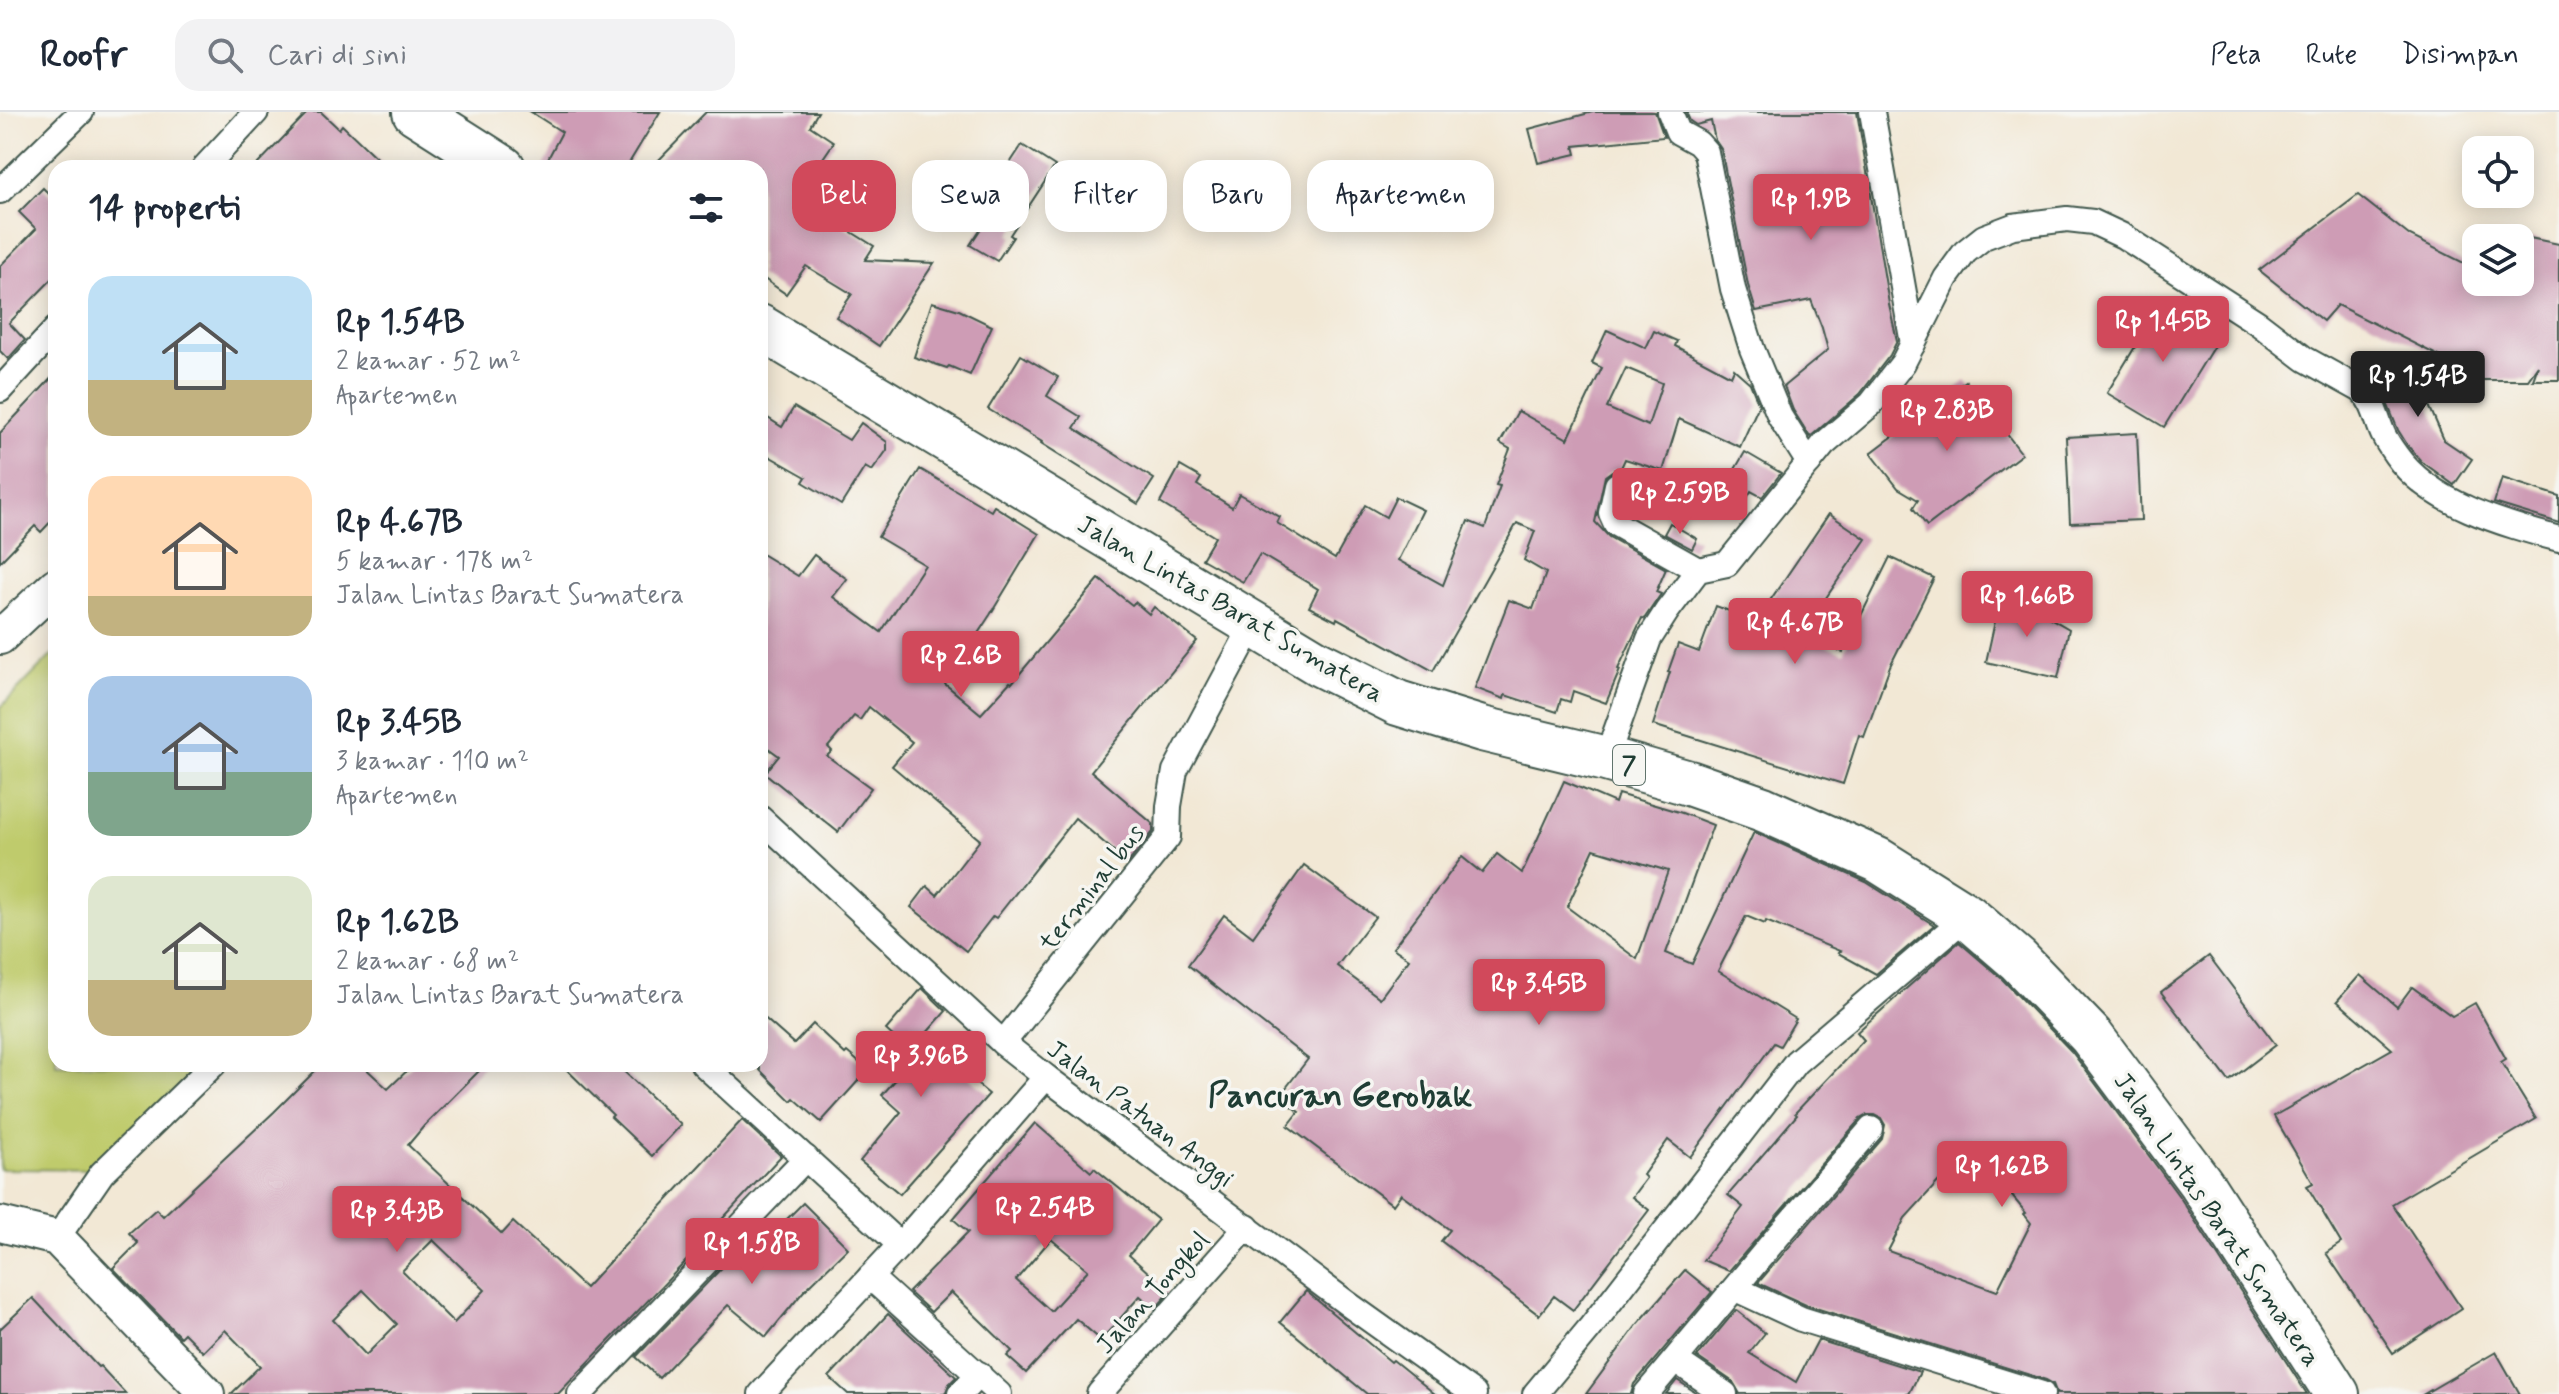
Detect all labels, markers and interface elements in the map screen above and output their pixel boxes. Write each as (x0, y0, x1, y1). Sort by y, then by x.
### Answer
search box (175, 19, 735, 91)
text: Roofr (40, 31, 127, 80)
icon: search (203, 33, 247, 77)
text: Cari di sini (267, 36, 407, 75)
text: Peta (2210, 37, 2261, 74)
text: Rute (2305, 37, 2357, 74)
text: Disimpan (2401, 37, 2519, 74)
map controls (2462, 136, 2534, 296)
button: locate (2462, 136, 2534, 208)
chip: Beli (792, 160, 896, 232)
chip: Sewa (912, 160, 1029, 232)
chip: Filter (1045, 160, 1167, 232)
chip: Baru (1183, 160, 1291, 232)
chip: Apartemen (1307, 160, 1494, 232)
pin: Rp 1.9B (1737, 174, 1885, 242)
text: Rp 1.9B (1771, 183, 1851, 217)
text: 14 properti (88, 186, 240, 231)
icon: filters (684, 186, 728, 230)
button: layers (2462, 224, 2534, 296)
pin: Rp 1.45B (2080, 296, 2246, 364)
text: Rp 1.54B (336, 300, 465, 345)
text: Rp 1.45B (2115, 305, 2211, 339)
icon: home (152, 308, 248, 404)
text: 2 kamar · 52 m² (336, 345, 521, 379)
pin: Rp 1.54B (2335, 351, 2501, 419)
text: Rp 1.54B (2369, 360, 2467, 394)
text: Apartemen (336, 379, 458, 413)
pin: Rp 2.83B (1864, 385, 2030, 453)
text: Rp 2.83B (1900, 394, 1994, 428)
pin: Rp 2.59B (1597, 468, 1763, 536)
text: Rp 2.59B (1630, 477, 1730, 511)
text: Rp 4.67B (336, 500, 463, 545)
icon: home (152, 508, 248, 604)
street label: Jalan Lintas Barat Sumatera (1071, 508, 1389, 711)
text: 5 kamar · 178 m² (336, 545, 533, 579)
pin: Rp 1.66B (1944, 571, 2110, 639)
text: Jalan Lintas Barat Sumatera (336, 579, 684, 613)
text: Rp 1.66B (1980, 580, 2074, 614)
pin: Rp 4.67B (1712, 598, 1878, 666)
text: Rp 4.67B (1747, 607, 1843, 641)
pin: Rp 2.6B (887, 631, 1035, 699)
text: Rp 2.6B (920, 640, 1002, 674)
text: Rp 3.45B (336, 700, 462, 745)
icon: home (152, 708, 248, 804)
text: 3 kamar · 110 m² (336, 745, 529, 779)
road number: 7 (1613, 745, 1645, 785)
text: Apartemen (336, 779, 458, 813)
street label: terminal bus (1032, 818, 1153, 959)
text: Rp 1.62B (336, 900, 459, 945)
icon: home (152, 908, 248, 1004)
text: 2 kamar · 68 m² (336, 945, 519, 979)
pin: Rp 3.45B (1456, 959, 1622, 1027)
text: Rp 3.45B (1491, 968, 1587, 1002)
text: Jalan Lintas Barat Sumatera (336, 979, 684, 1013)
pin: Rp 3.96B (838, 1031, 1004, 1099)
street label: Jalan Patuan Anggi (1038, 1033, 1240, 1198)
text: Rp 3.96B (874, 1040, 968, 1074)
street label: Jalan Lintas Barat Sumatera (2105, 1066, 2328, 1374)
district label: Pancuran Gerobak (1208, 1074, 1473, 1119)
pin: Rp 1.62B (1919, 1141, 2085, 1209)
text: Rp 1.62B (1955, 1150, 2049, 1184)
pin: Rp 2.54B (962, 1183, 1128, 1251)
pin: Rp 3.43B (314, 1186, 480, 1254)
text: Rp 2.54B (995, 1192, 1095, 1226)
text: Rp 3.43B (350, 1195, 444, 1229)
pin: Rp 1.58B (669, 1218, 835, 1286)
street label: Jalan Tongkol (1089, 1225, 1219, 1363)
text: Rp 1.58B (704, 1227, 800, 1261)

